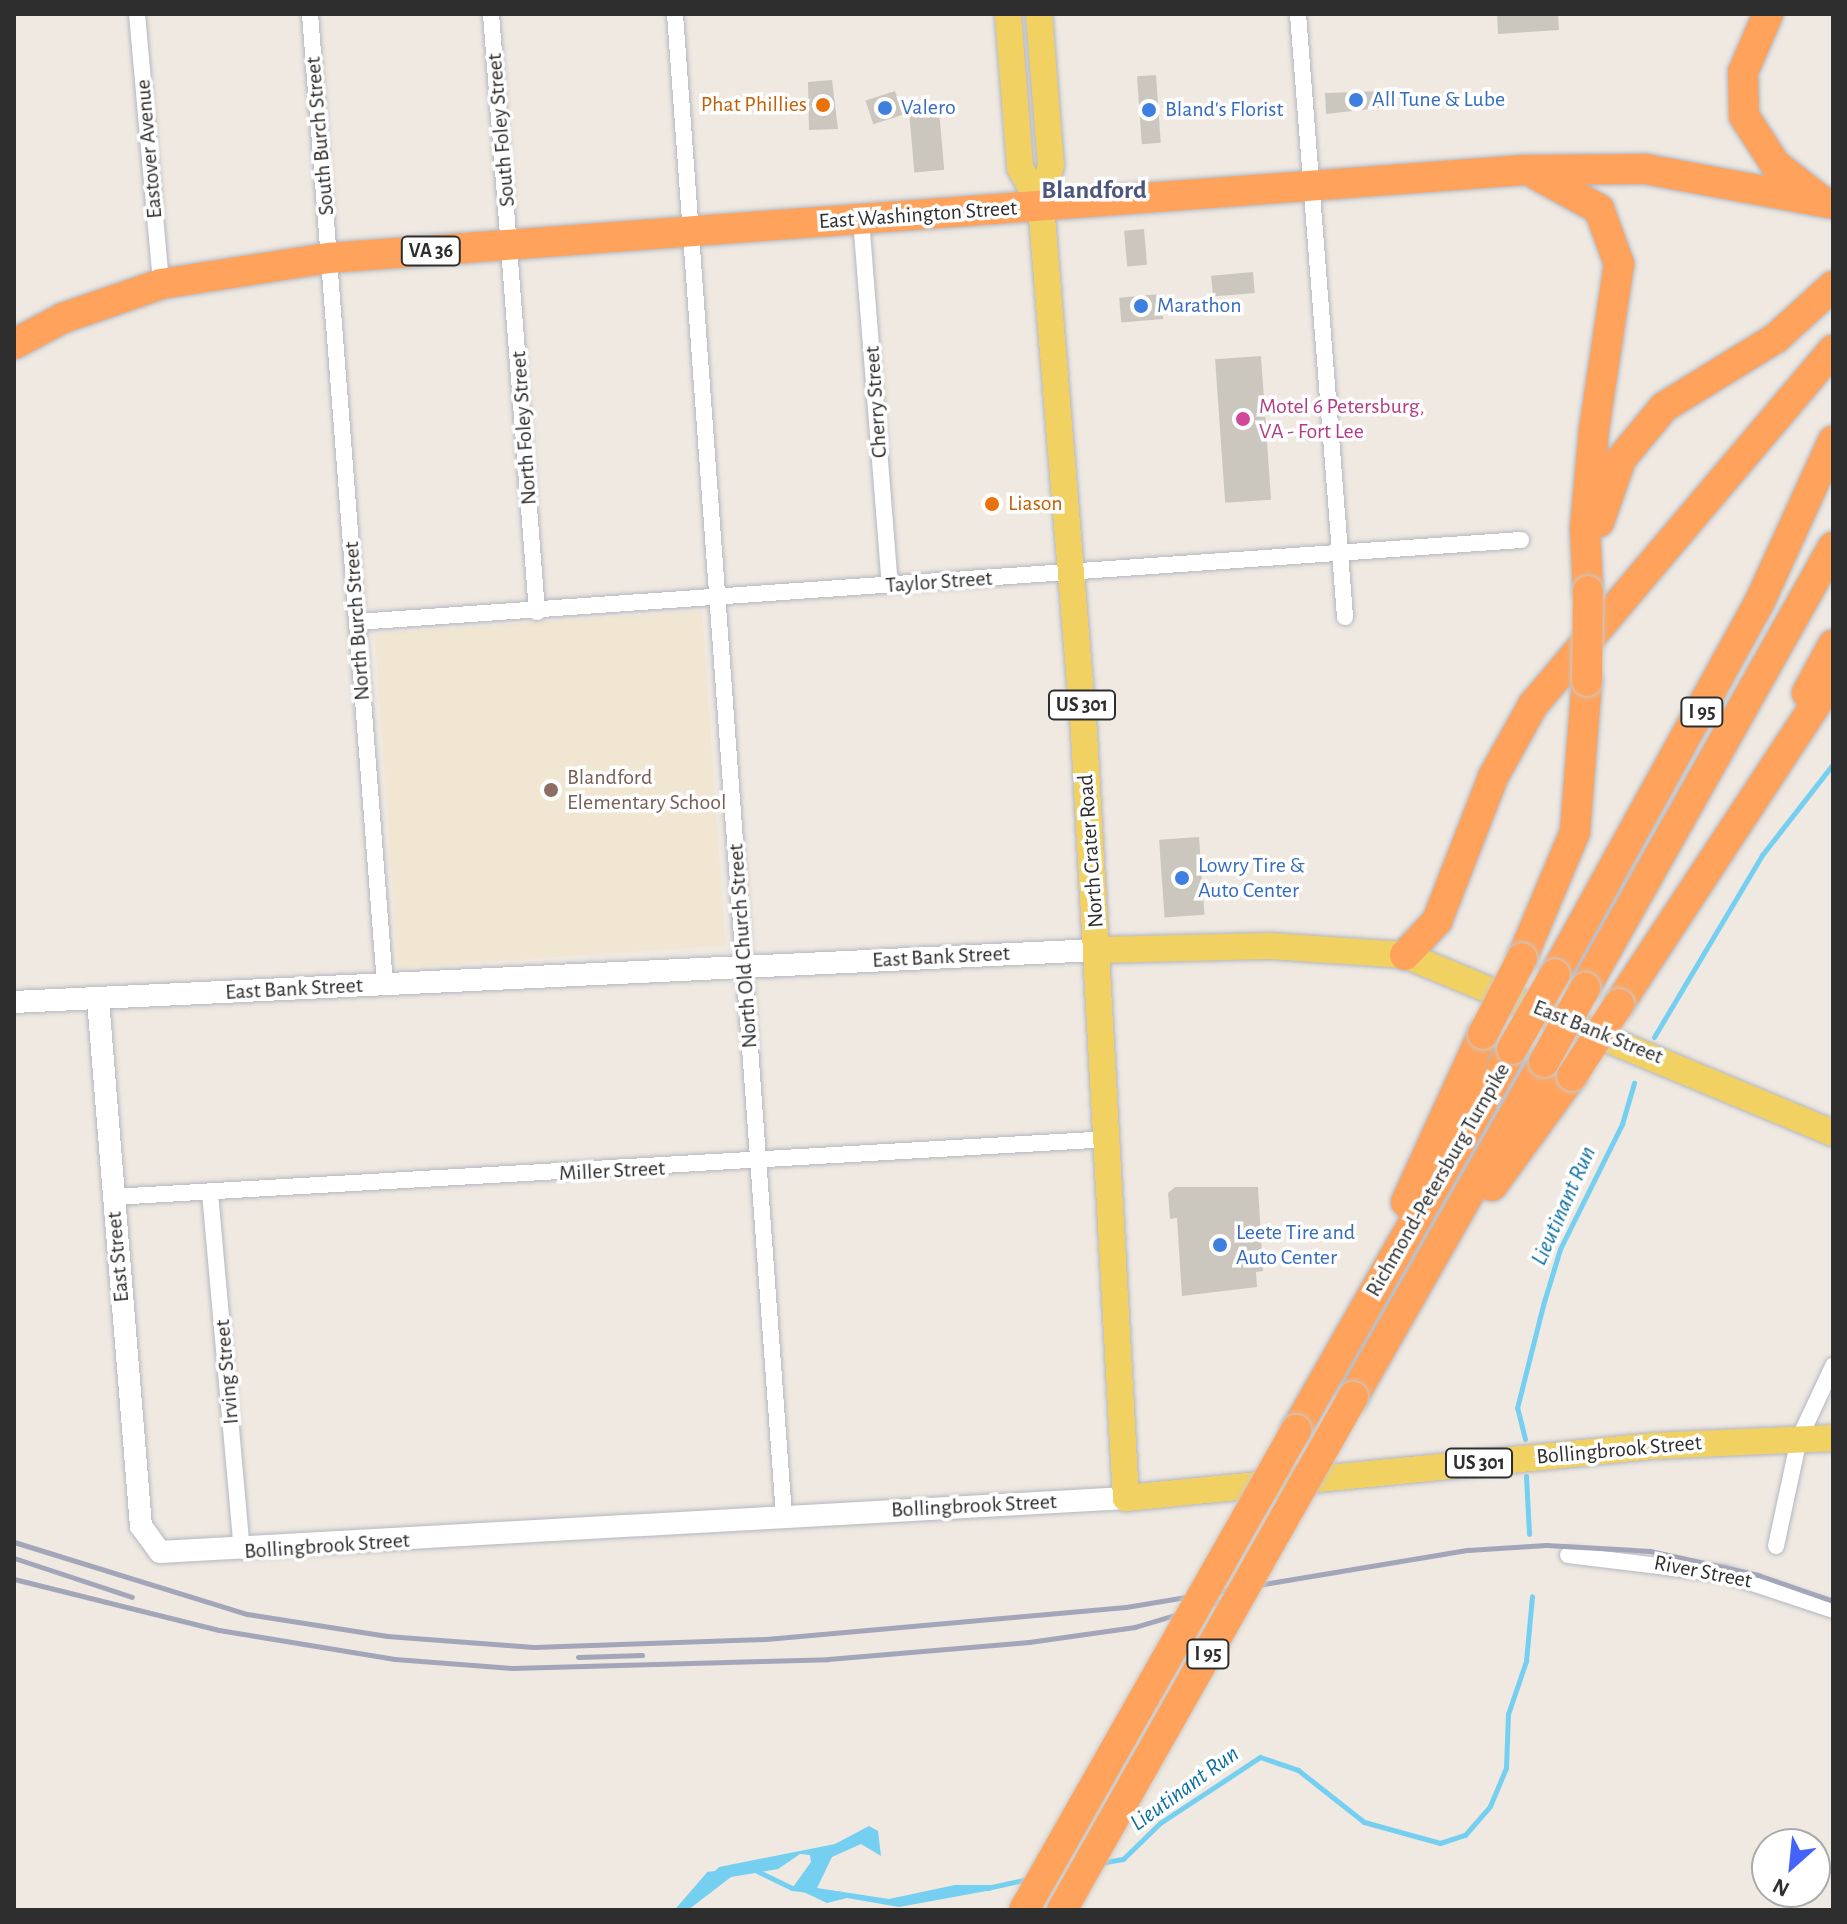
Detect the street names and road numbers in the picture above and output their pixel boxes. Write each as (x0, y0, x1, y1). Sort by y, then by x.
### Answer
street label: South Foley Street (481, 52, 521, 208)
street label: South Burch Street (300, 56, 340, 216)
street label: Eastover Avenue (130, 78, 168, 220)
street label: East Washington Street (818, 195, 1018, 235)
road number: VA 36 (399, 235, 463, 267)
street label: Cherry Street (859, 345, 893, 459)
street label: North Foley Street (505, 350, 543, 506)
street label: North Burch Street (338, 540, 376, 702)
street label: Taylor Street (885, 565, 993, 599)
road number: US 301 (1048, 689, 1116, 721)
road number: I 95 (1680, 696, 1724, 728)
street label: North Crater Road (1072, 773, 1110, 929)
street label: North Old Church Street (723, 843, 763, 1049)
street label: East Bank Street (872, 940, 1010, 974)
street label: East Bank Street (225, 972, 363, 1006)
street label: East Bank Street (1529, 994, 1667, 1070)
street label: Richmond-Petersburg Turnpike (1360, 1058, 1516, 1302)
street label: Miller Street (558, 1155, 666, 1187)
street label: East Street (101, 1211, 135, 1303)
street label: Irving Street (209, 1318, 245, 1426)
street label: Bollingbrook Street (1535, 1430, 1703, 1470)
road number: US 301 (1445, 1447, 1513, 1479)
street label: Bollingbrook Street (890, 1488, 1058, 1524)
street label: Bollingbrook Street (243, 1527, 411, 1565)
street label: River Street (1652, 1550, 1754, 1594)
road number: I 95 (1186, 1638, 1230, 1670)

